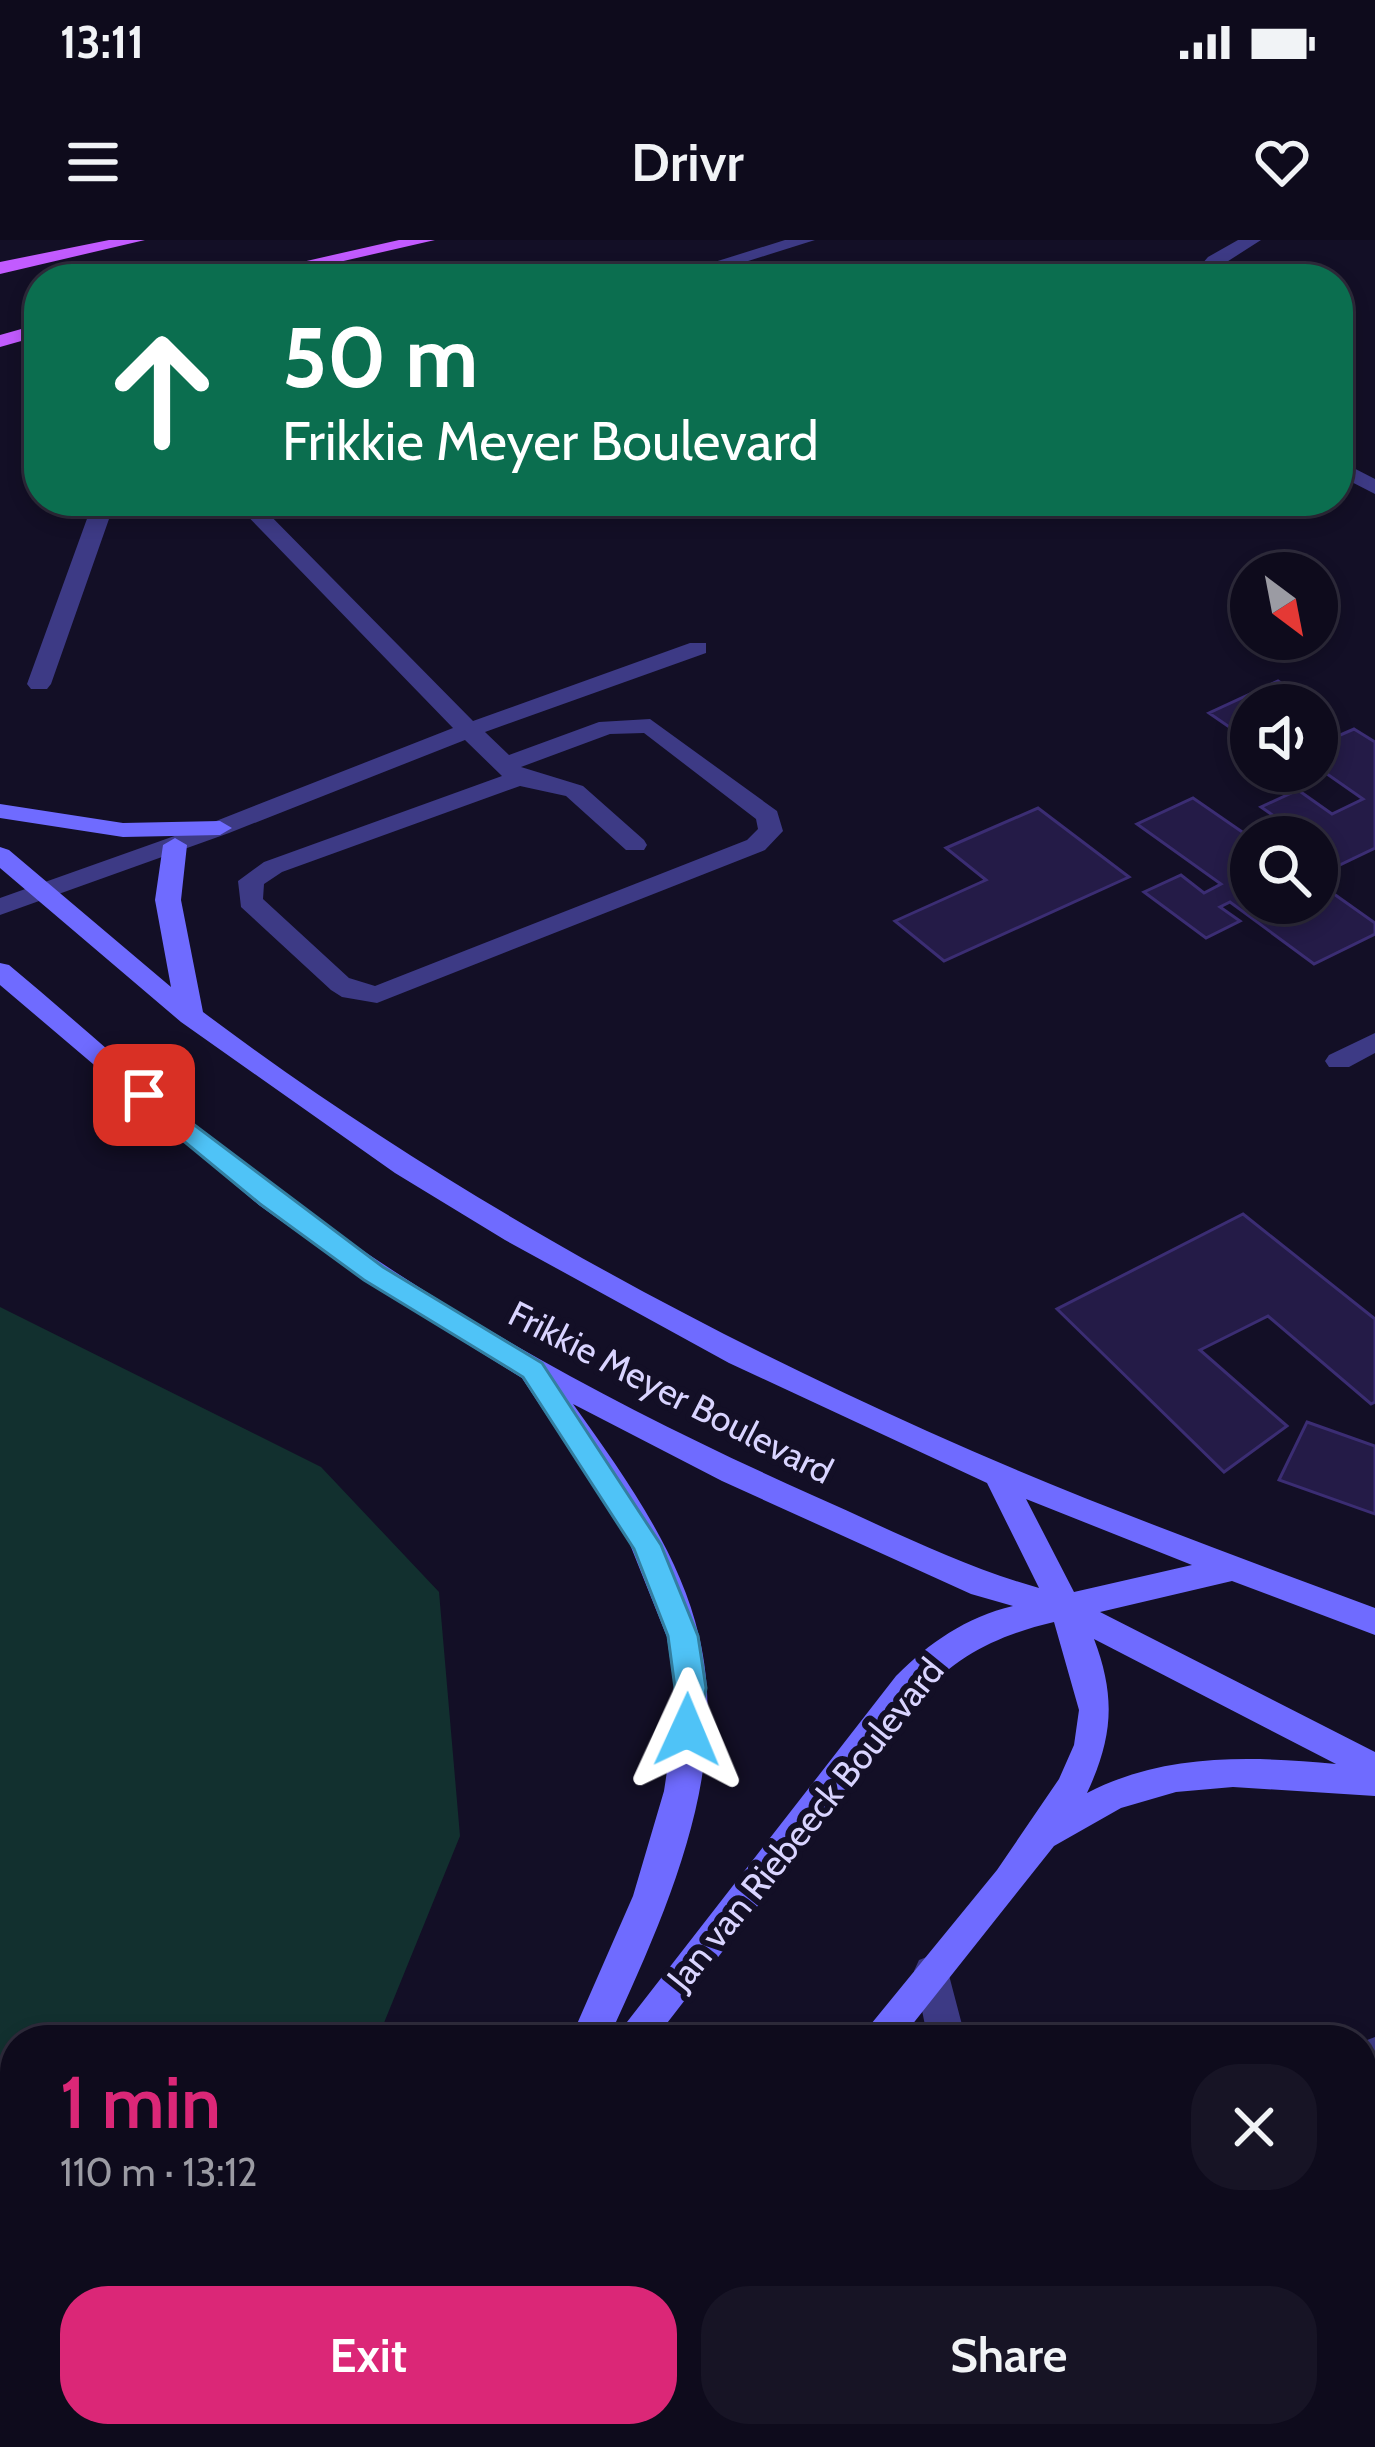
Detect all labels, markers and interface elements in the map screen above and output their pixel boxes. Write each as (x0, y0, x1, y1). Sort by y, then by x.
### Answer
text: 13:11 (60, 15, 144, 69)
icon: menu (60, 129, 126, 195)
text: Drivr (631, 129, 744, 195)
icon: heart (1249, 129, 1315, 195)
text: 50 m (282, 306, 478, 408)
icon: ahead (84, 312, 240, 468)
text: Frikkie Meyer Boulevard (282, 408, 819, 474)
north arrow (1230, 552, 1338, 660)
map controls (1230, 552, 1338, 924)
button: sound (1230, 684, 1338, 792)
button: search (1230, 816, 1338, 924)
pin (93, 1044, 195, 1146)
icon: arrive (111, 1062, 177, 1128)
street label: Frikkie Meyer Boulevard (502, 1291, 840, 1493)
street label: Jan van Riebeeck Boulevard (657, 1649, 953, 2000)
position arrow (624, 1667, 750, 1793)
text: 1 min (60, 2059, 221, 2146)
button: close (1191, 2064, 1317, 2190)
text: 110 m · 13:12 (60, 2148, 258, 2196)
button: Exit (60, 2286, 677, 2424)
button: Share (701, 2286, 1317, 2424)

